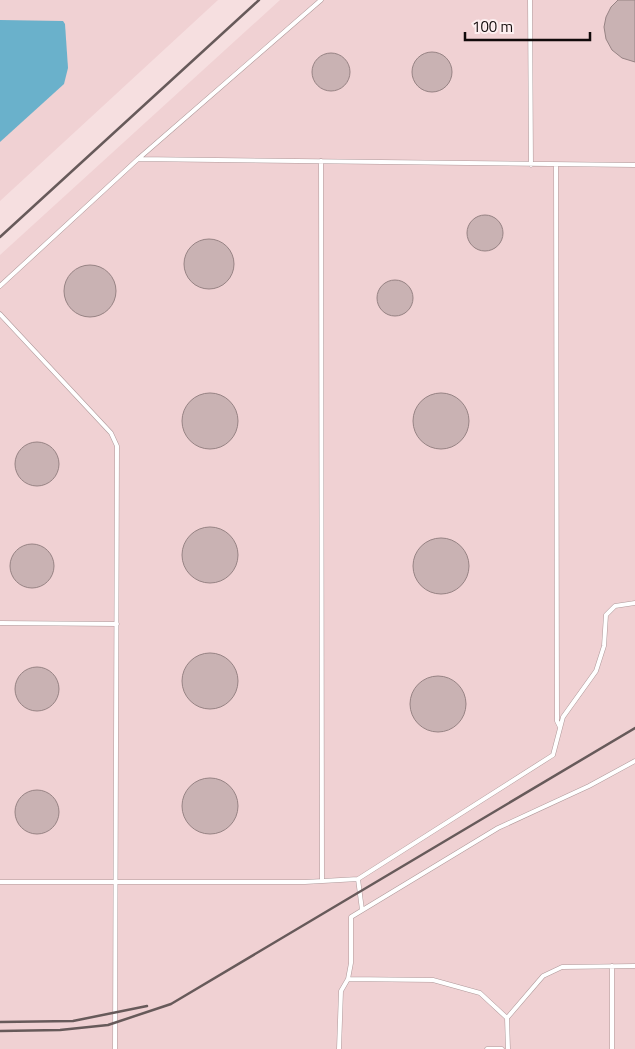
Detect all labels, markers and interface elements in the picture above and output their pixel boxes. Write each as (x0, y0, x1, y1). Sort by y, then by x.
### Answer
scale bar (465, 10, 590, 42)
text: 100 m (472, 15, 513, 38)

